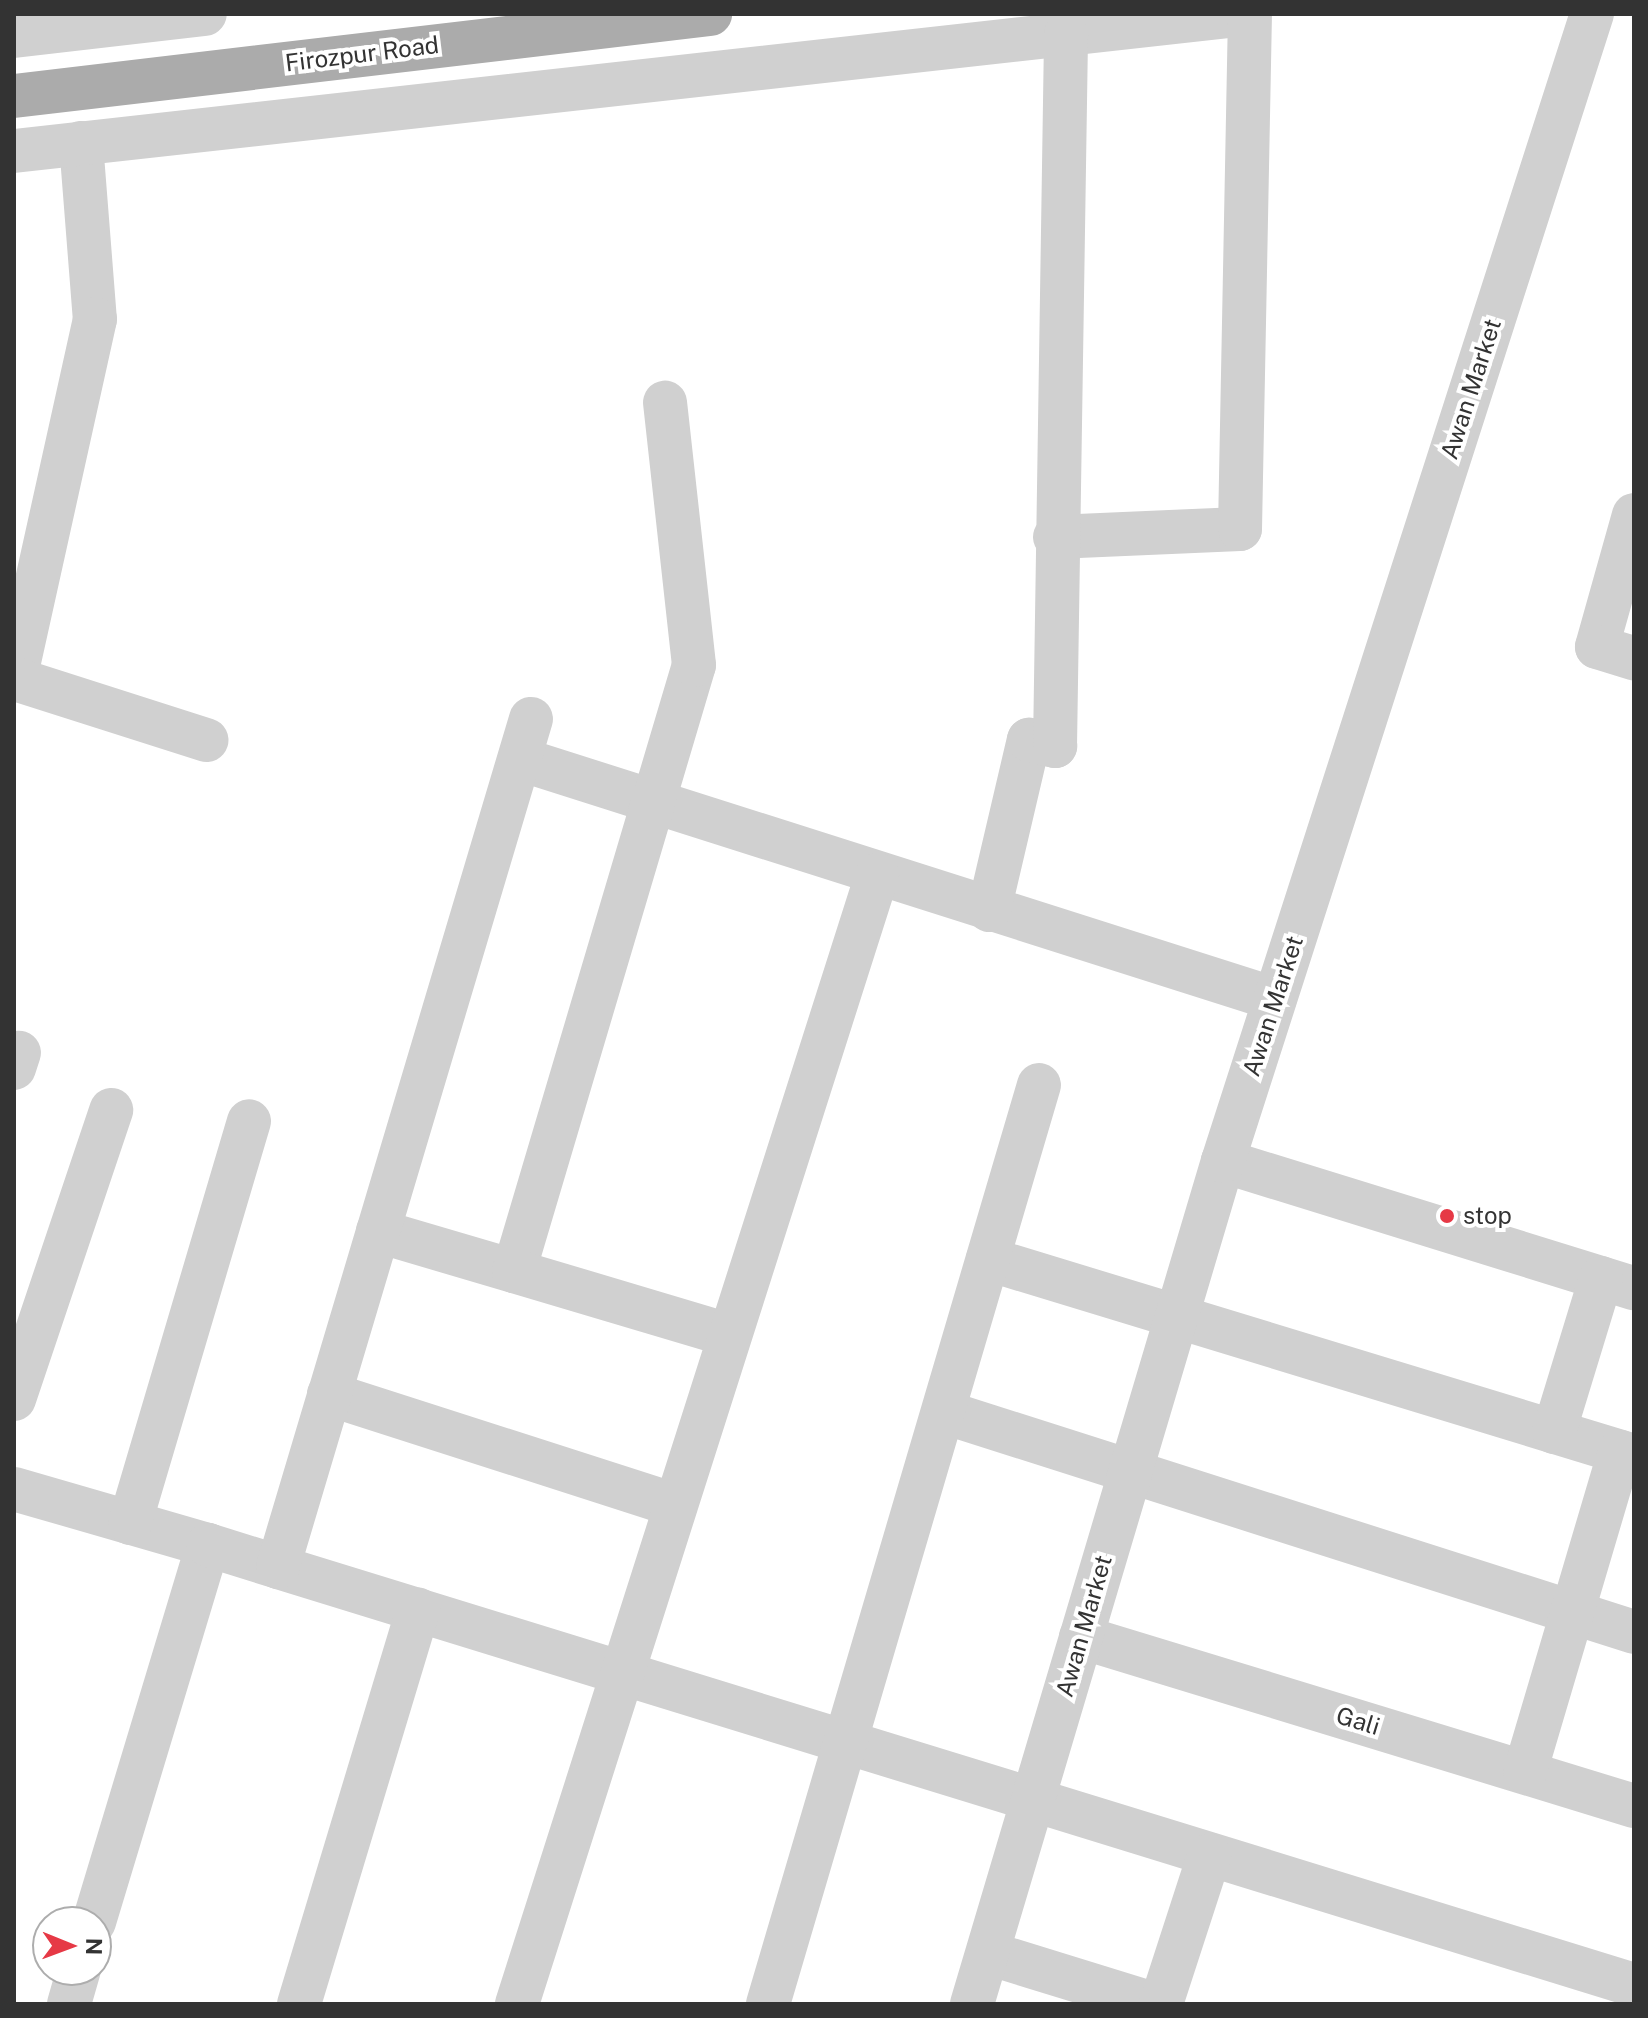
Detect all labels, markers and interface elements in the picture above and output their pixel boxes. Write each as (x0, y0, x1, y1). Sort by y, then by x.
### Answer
street label: Firozpur Road (283, 30, 441, 78)
street label: Awan Market (1435, 315, 1507, 463)
street label: Awan Market (1237, 932, 1309, 1080)
place label: stop (1463, 1202, 1512, 1230)
marker: stop (1438, 1207, 1456, 1225)
street label: Awan Market (1050, 1552, 1118, 1700)
street label: Gali (1333, 1701, 1383, 1741)
north arrow (32, 1906, 112, 1986)
text: N (81, 1938, 107, 1955)

